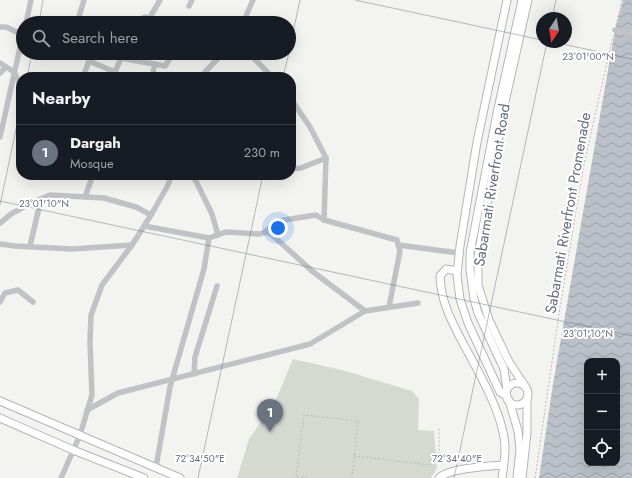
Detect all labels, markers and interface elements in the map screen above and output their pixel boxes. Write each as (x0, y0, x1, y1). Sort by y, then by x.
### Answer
north arrow (536, 12, 572, 48)
search box (16, 16, 296, 60)
icon: search (30, 27, 52, 49)
text: Search here (62, 27, 138, 49)
text: 23°01'00"N (562, 49, 614, 64)
text: Nearby (32, 86, 90, 110)
street label: Sabarmati Riverfront Road (468, 102, 516, 268)
street label: Sabarmati Riverfront Promenade (539, 110, 597, 315)
text: Dargah (70, 132, 121, 154)
text: 1 (42, 143, 48, 162)
text: 230 m (244, 143, 280, 162)
text: Mosque (70, 154, 114, 173)
text: 23°01'10"N (19, 196, 69, 211)
your location (268, 218, 288, 238)
text: 23°01'10"N (563, 326, 613, 341)
map controls (584, 358, 620, 466)
button: + (584, 358, 620, 394)
button: − (584, 394, 620, 430)
pin: 1 (257, 399, 283, 432)
button: locate (584, 430, 620, 466)
text: 72°34'50"E (175, 451, 225, 466)
text: 72°34'40"E (432, 451, 482, 466)

